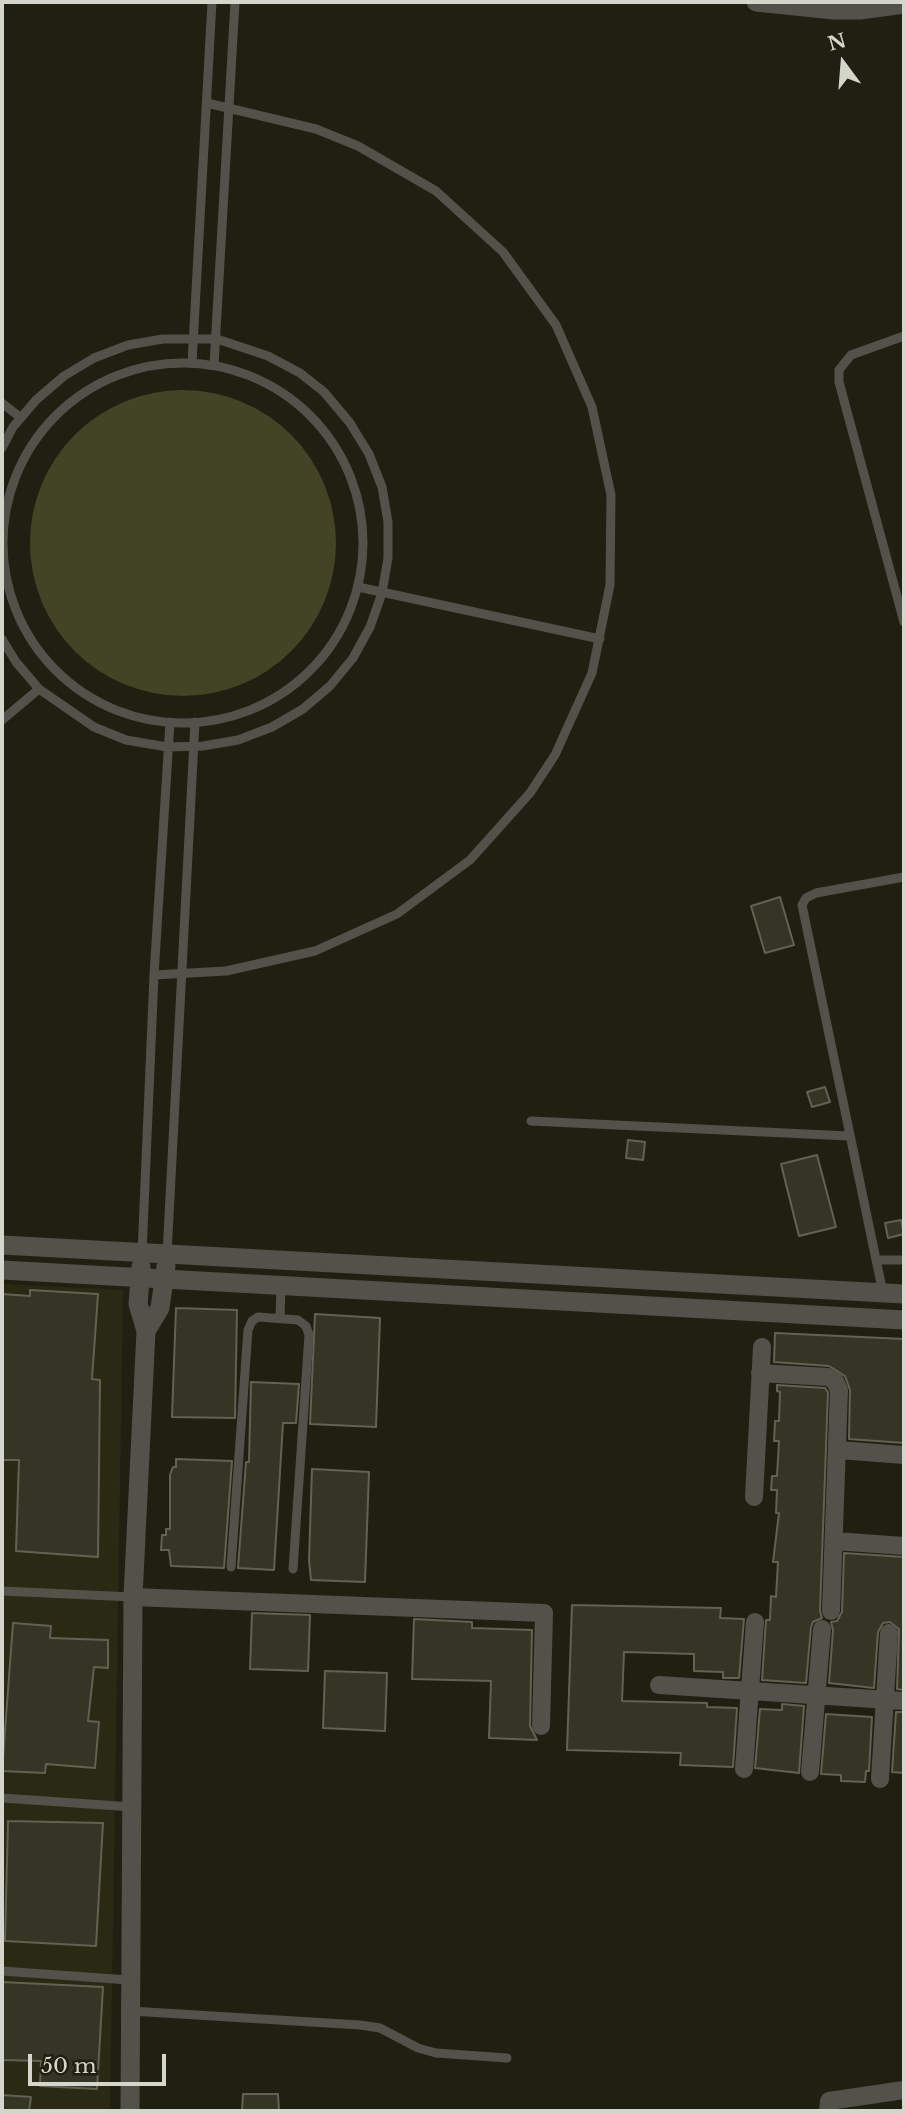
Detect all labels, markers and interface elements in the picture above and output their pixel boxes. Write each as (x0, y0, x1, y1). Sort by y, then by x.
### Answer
north arrow (808, 28, 878, 98)
text: N (825, 29, 849, 56)
scale bar (32, 2039, 170, 2084)
text: 50 m (41, 2053, 96, 2079)

